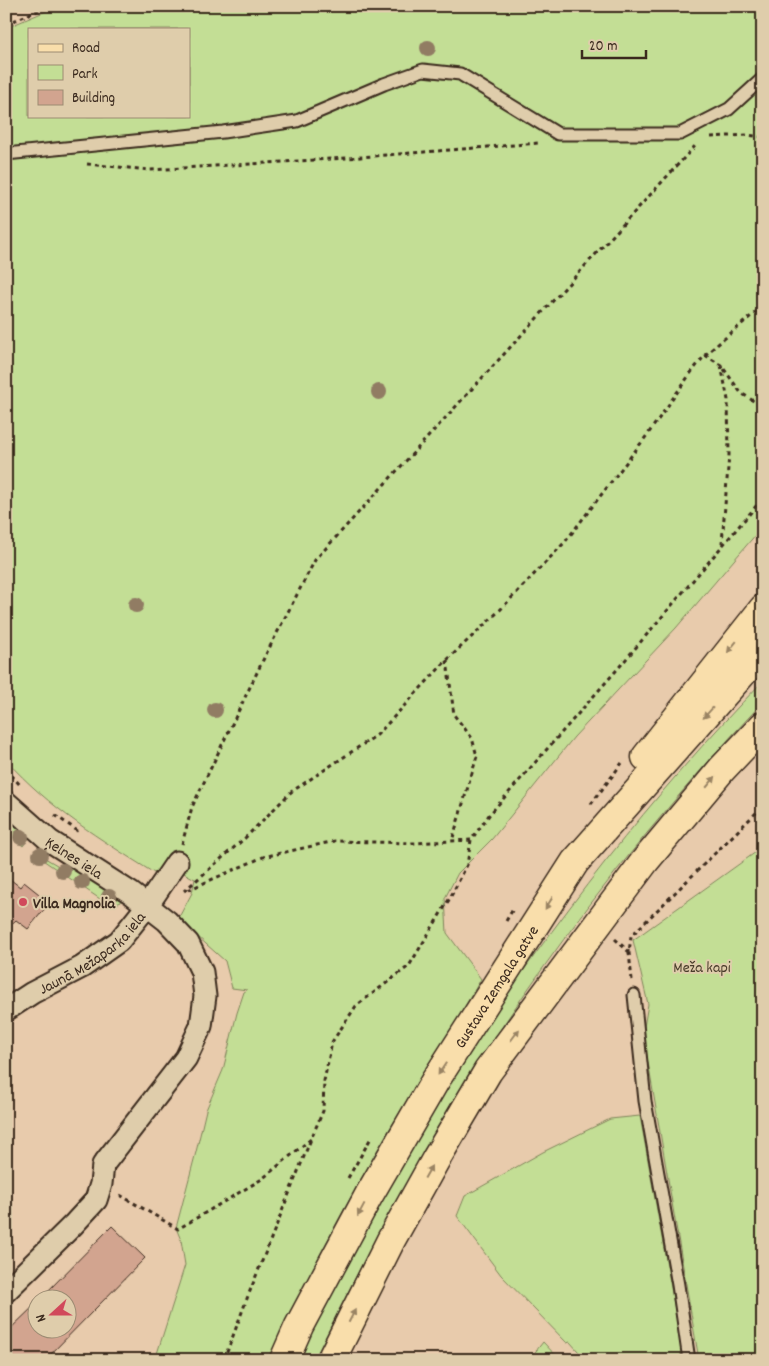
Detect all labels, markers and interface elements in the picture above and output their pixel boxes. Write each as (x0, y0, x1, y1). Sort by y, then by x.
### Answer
legend (28, 28, 190, 118)
scale bar (582, 28, 645, 60)
text: 20 m (589, 36, 617, 58)
text: Road (72, 38, 100, 60)
text: Park (72, 64, 98, 86)
text: Building (72, 88, 115, 110)
one-way arrow (727, 640, 738, 653)
one-way arrow (702, 706, 714, 718)
one-way arrow (705, 777, 717, 789)
street label: Ķelnes iela (40, 832, 107, 886)
place label: Villa Magnolia (33, 893, 117, 916)
marker: Villa Magnolia (17, 896, 29, 908)
one-way arrow (544, 897, 554, 910)
street label: Jaunā Mežaparka iela (35, 907, 153, 1001)
street label: Gustava Zemgala gatve (450, 922, 546, 1053)
park label: Meža kapi (673, 957, 731, 980)
one-way arrow (510, 1028, 520, 1042)
one-way arrow (438, 1063, 447, 1076)
one-way arrow (424, 1166, 433, 1179)
one-way arrow (357, 1203, 365, 1217)
north arrow (28, 1288, 78, 1338)
one-way arrow (348, 1309, 356, 1323)
text: N (31, 1311, 52, 1325)

